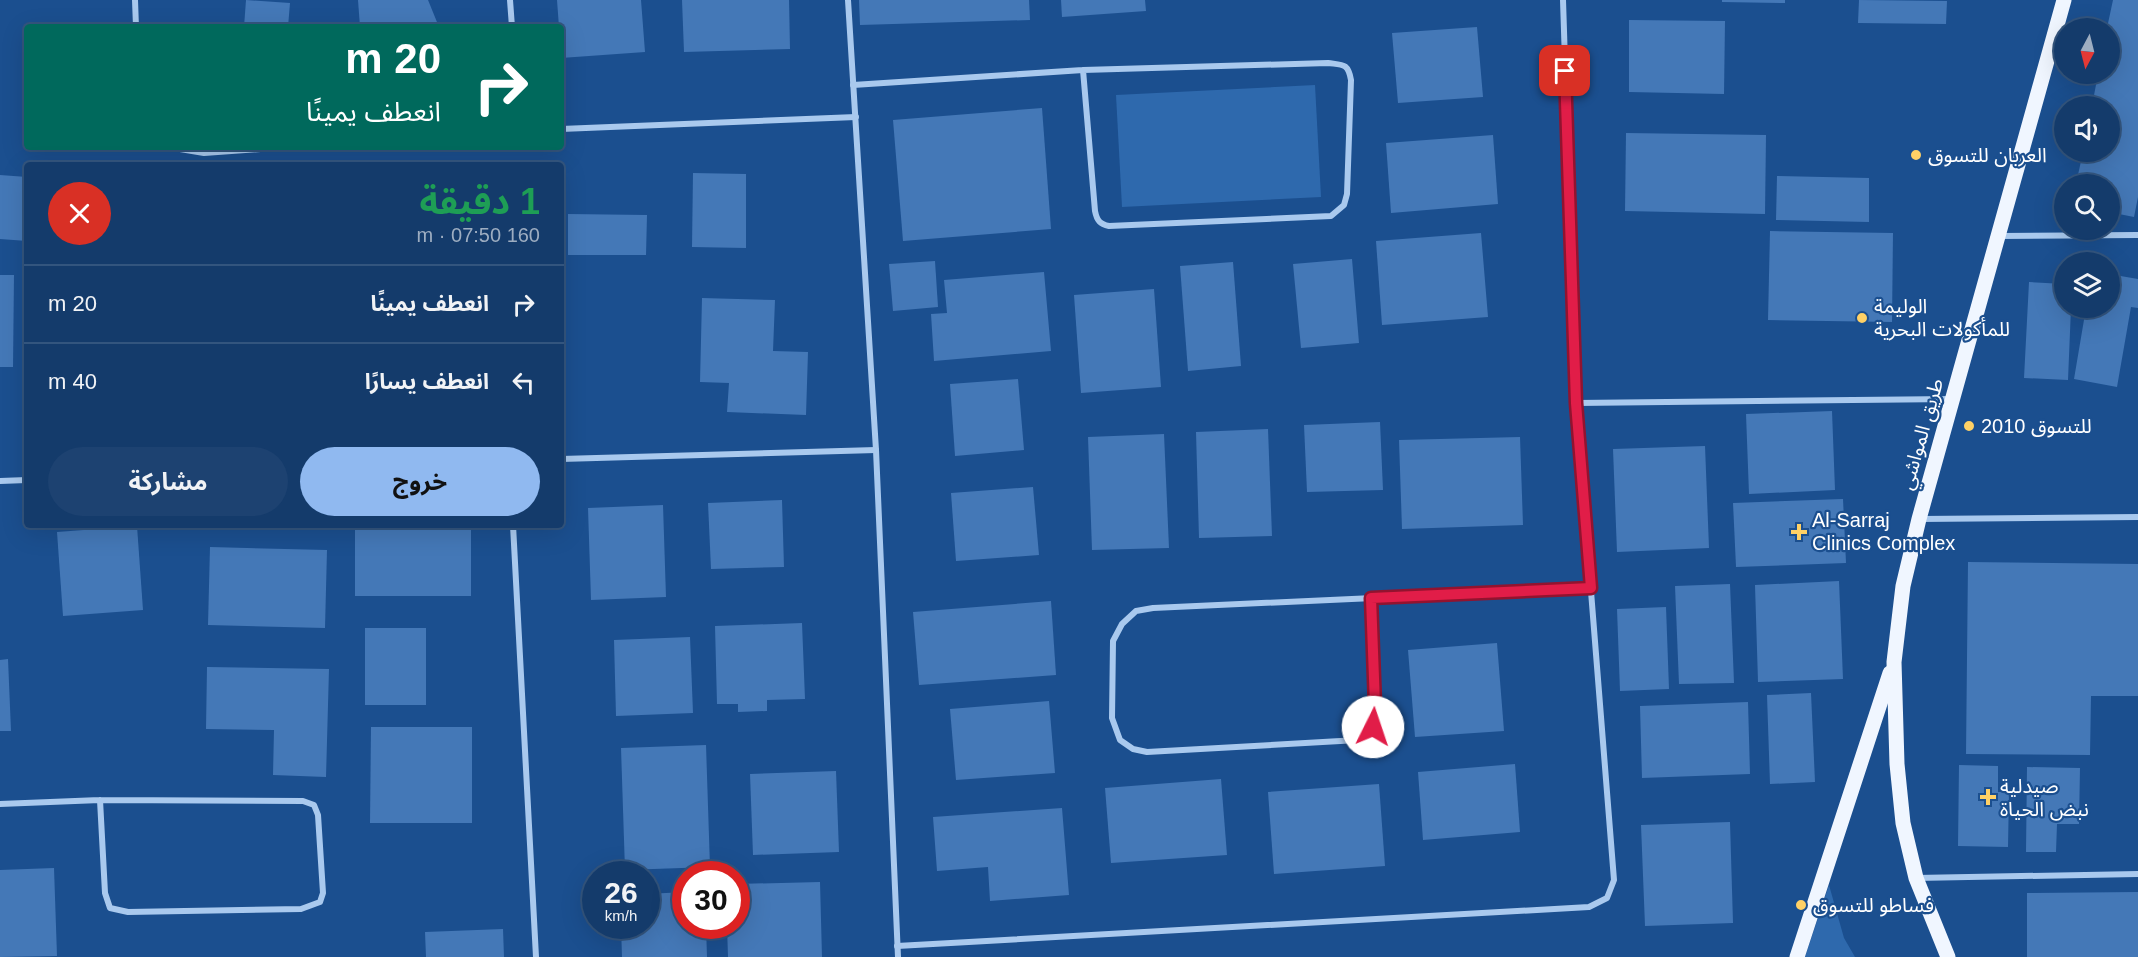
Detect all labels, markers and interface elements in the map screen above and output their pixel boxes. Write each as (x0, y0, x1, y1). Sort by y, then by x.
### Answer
north arrow (2054, 18, 2120, 84)
map controls (2054, 18, 2120, 318)
text: 20 m (345, 35, 441, 82)
pin (1539, 45, 1590, 96)
icon: right (462, 48, 540, 126)
icon: arrive (1548, 54, 1581, 87)
button: sound (2054, 96, 2120, 162)
text: انعطف يمينًا (306, 97, 441, 127)
place label: العربان للتسوق (1928, 144, 2047, 167)
marker: العربان للتسوق (1909, 148, 1923, 162)
button: search (2054, 174, 2120, 240)
text: 1 دقيقة (419, 181, 540, 222)
button: close (48, 182, 111, 245)
text: 160 m · 07:50 (417, 224, 540, 246)
button: layers (2054, 252, 2120, 318)
icon: right (507, 288, 540, 321)
text: 20 m (48, 291, 97, 316)
text: انعطف يمينًا (370, 291, 489, 316)
place label: الوليمة للمأكولات البحرية (1874, 295, 2010, 341)
marker: الوليمة للمأكولات البحرية (1855, 311, 1869, 325)
icon: left (507, 366, 540, 399)
text: 40 m (48, 369, 97, 394)
text: انعطف يسارًا (365, 369, 489, 394)
street label: طريق المواشي (1895, 376, 1952, 493)
place label: 2010 للتسوق (1981, 415, 2092, 438)
marker: 2010 للتسوق (1962, 419, 1976, 433)
button: مشاركة (48, 447, 288, 516)
button: خروج (300, 447, 540, 516)
place label: Al-Sarraj Clinics Complex (1812, 509, 1955, 554)
marker: Al-Sarraj Clinics Complex (1790, 523, 1808, 541)
position arrow (1341, 695, 1405, 759)
place label: صيدلية نبض الحياة (2000, 775, 2089, 821)
marker: صيدلية نبض الحياة (1981, 790, 1995, 804)
speed limit sign: 30 (672, 861, 750, 939)
text: 26 (604, 876, 638, 909)
place label: فساطو للتسوق (1813, 894, 1934, 917)
marker: فساطو للتسوق (1794, 898, 1808, 912)
text: km/h (605, 907, 637, 924)

